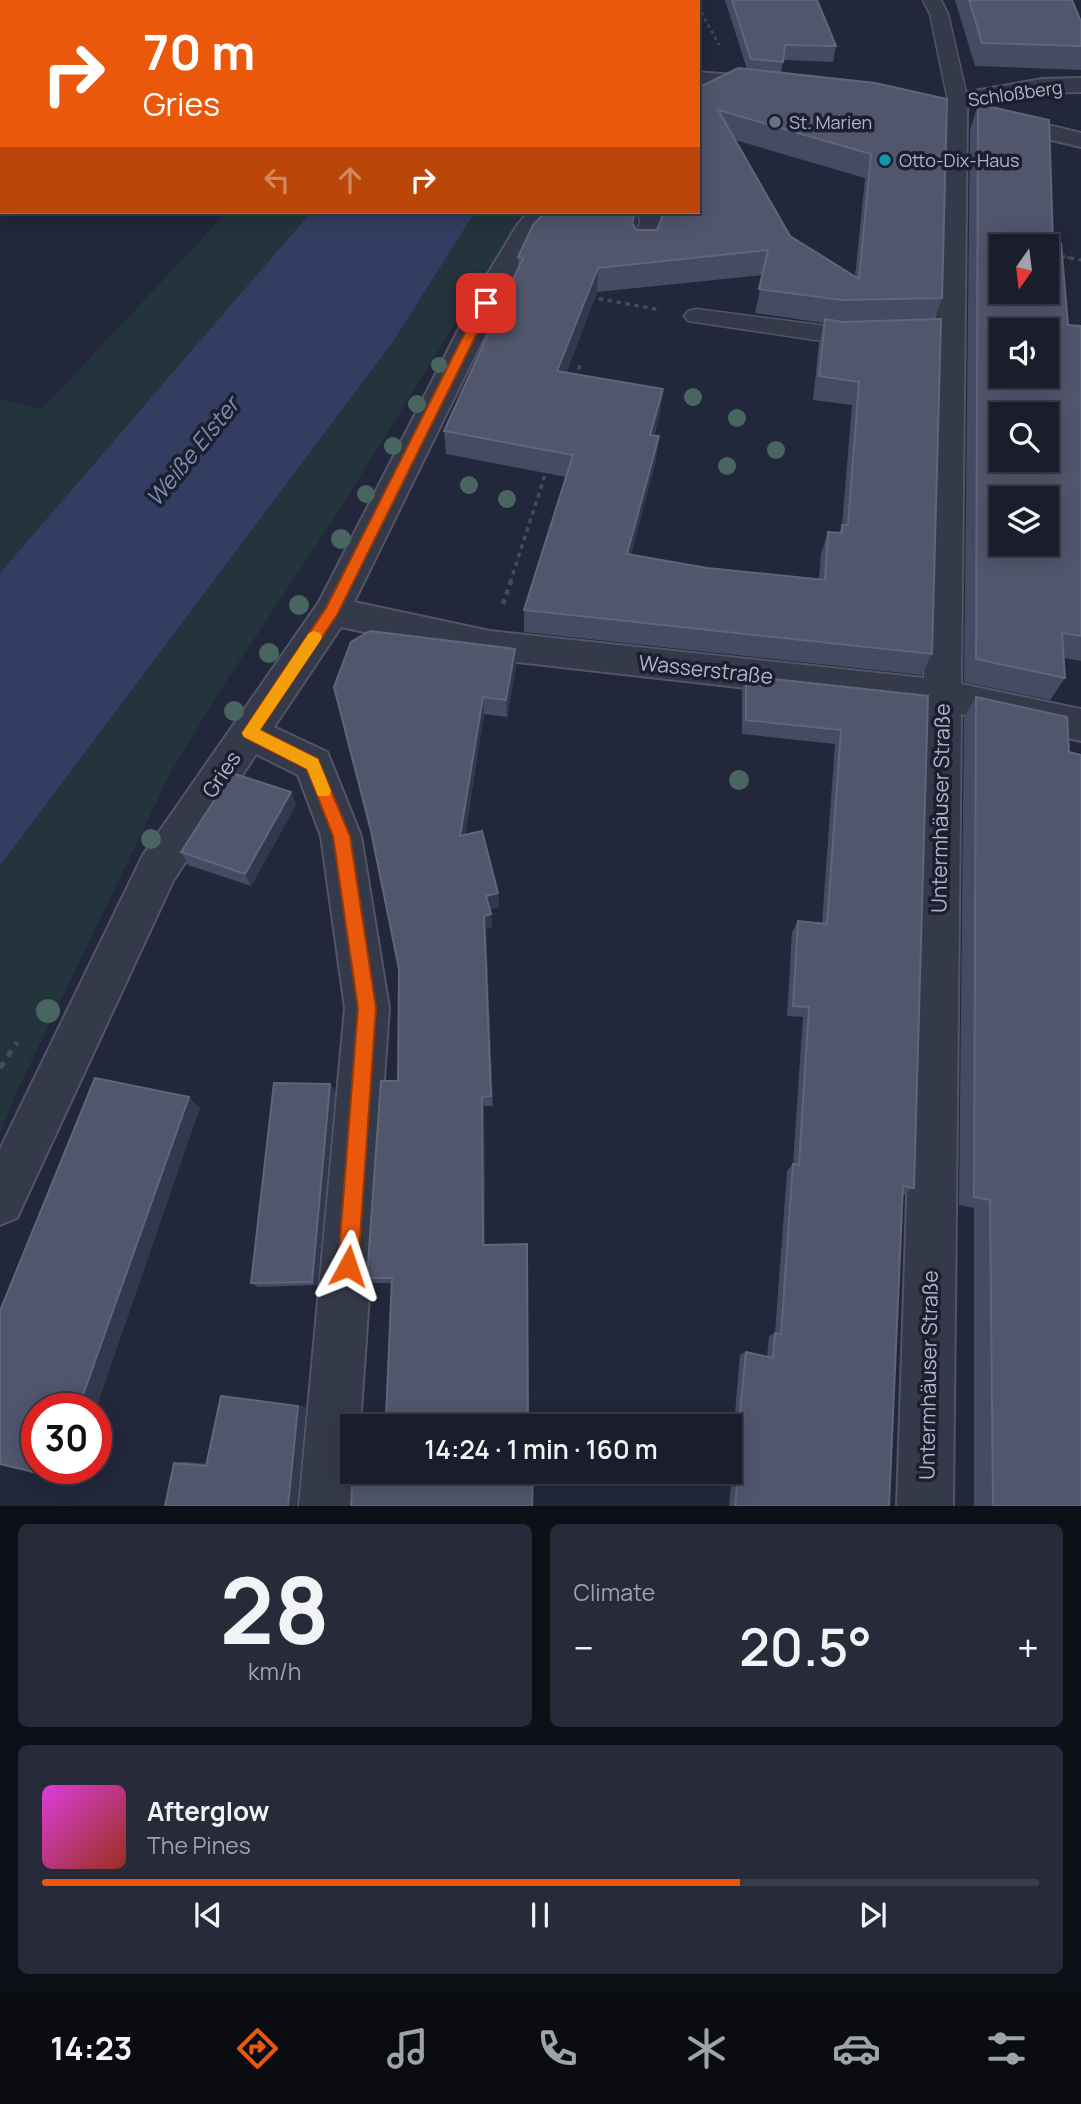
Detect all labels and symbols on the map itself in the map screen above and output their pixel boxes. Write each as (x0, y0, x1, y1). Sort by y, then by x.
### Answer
street label: Schloßberg (966, 75, 1064, 111)
place label: St. Marien (789, 110, 872, 134)
marker: St. Marien (767, 114, 783, 130)
place label: Otto-Dix-Haus (899, 148, 1019, 172)
marker: Otto-Dix-Haus (877, 152, 893, 168)
north arrow (989, 234, 1059, 304)
pin (456, 273, 516, 333)
water label: Weiße Elster (138, 388, 248, 512)
street label: Wasserstraße (637, 648, 775, 690)
street label: Untermhäuser Straße (924, 703, 956, 913)
street label: Gries (195, 745, 247, 803)
position arrow (311, 1229, 385, 1303)
street label: Untermhäuser Straße (912, 1270, 944, 1480)
speed limit sign: 30 (21, 1393, 112, 1484)

